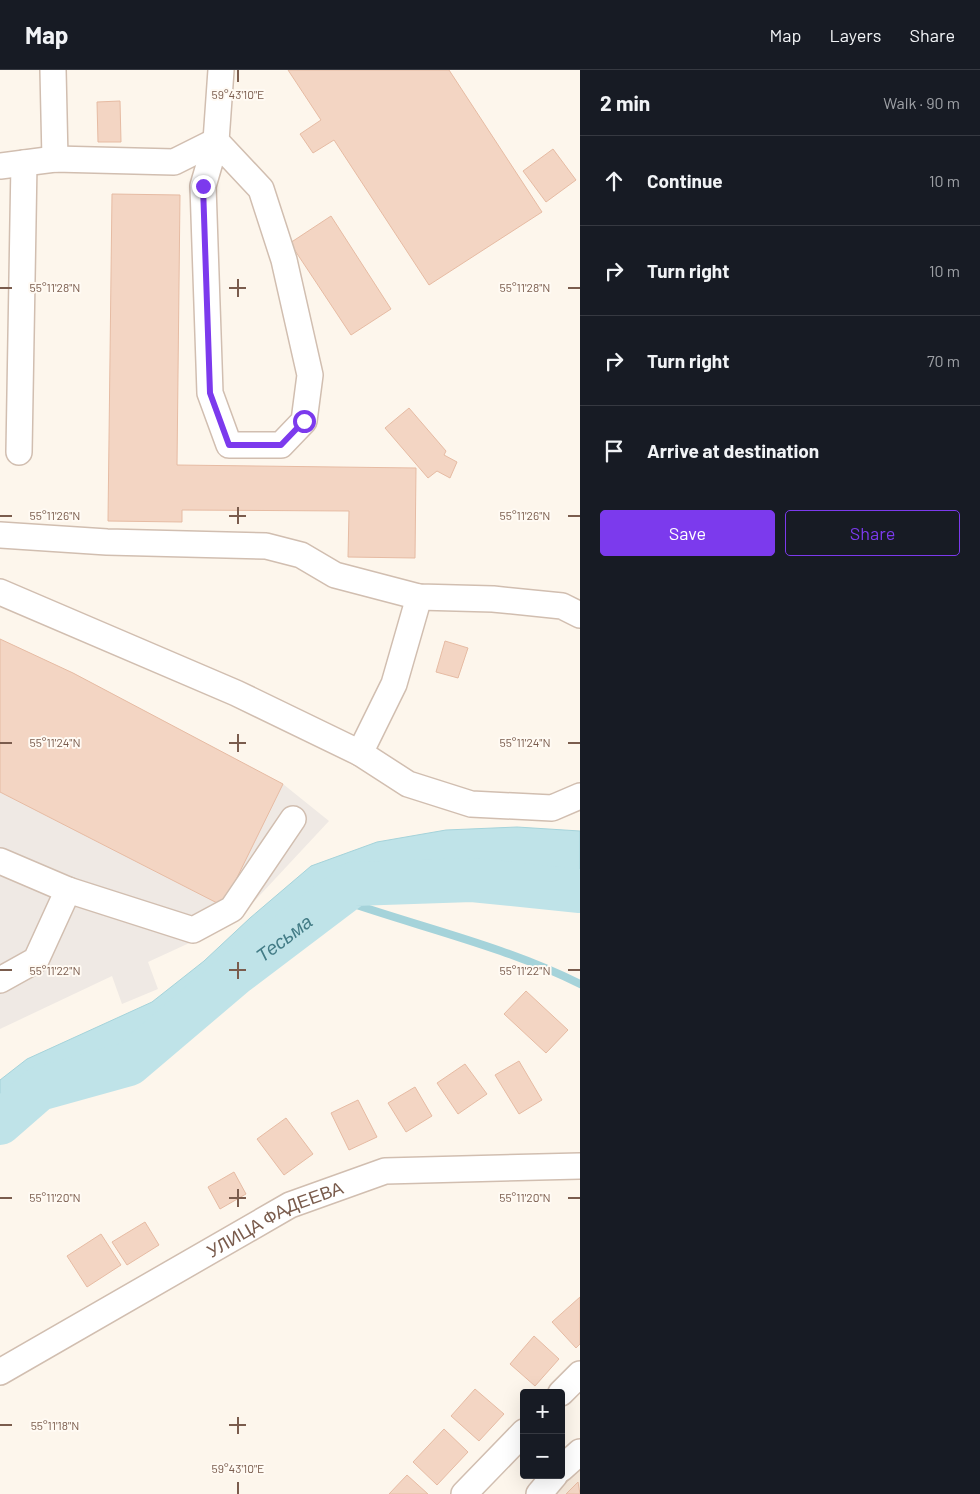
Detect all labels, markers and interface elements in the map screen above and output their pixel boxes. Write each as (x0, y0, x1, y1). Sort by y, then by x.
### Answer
text: Map (25, 20, 68, 49)
text: Map (769, 24, 801, 46)
text: Layers (829, 24, 882, 46)
text: Share (910, 24, 955, 46)
text: 59°43'10"E (212, 87, 264, 101)
text: 2 min (600, 90, 650, 115)
text: Walk · 90 m (883, 93, 960, 112)
icon: ahead (600, 167, 628, 195)
text: Continue (647, 169, 723, 192)
text: 10 m (929, 171, 960, 190)
route end (192, 175, 215, 198)
icon: right (600, 257, 628, 285)
text: Turn right (647, 259, 729, 282)
text: 10 m (929, 261, 960, 280)
text: 55°11'28"N (30, 280, 80, 294)
text: 55°11'28"N (500, 280, 550, 294)
icon: right (600, 347, 628, 375)
text: Turn right (647, 349, 729, 372)
text: 70 m (927, 351, 960, 370)
route start (293, 410, 316, 433)
icon: arrive (600, 437, 628, 465)
text: Arrive at destination (647, 439, 819, 462)
text: 55°11'26"N (30, 508, 80, 522)
text: 55°11'26"N (500, 508, 550, 522)
button: Save (600, 510, 775, 556)
button: Share (785, 510, 960, 556)
text: 55°11'24"N (29, 735, 81, 749)
text: 55°11'24"N (499, 735, 551, 749)
water label: Тесьма (251, 909, 316, 966)
text: 55°11'22"N (29, 963, 81, 977)
text: 55°11'22"N (499, 963, 551, 977)
street label: УЛИЦА ФАДЕЕВА (202, 1176, 346, 1262)
text: 55°11'20"N (29, 1190, 81, 1204)
text: 55°11'20"N (499, 1190, 551, 1204)
map controls (520, 1389, 565, 1479)
button: + (520, 1389, 565, 1434)
text: 55°11'18"N (31, 1418, 79, 1432)
button: − (520, 1434, 565, 1479)
text: 59°43'10"E (212, 1461, 264, 1475)

